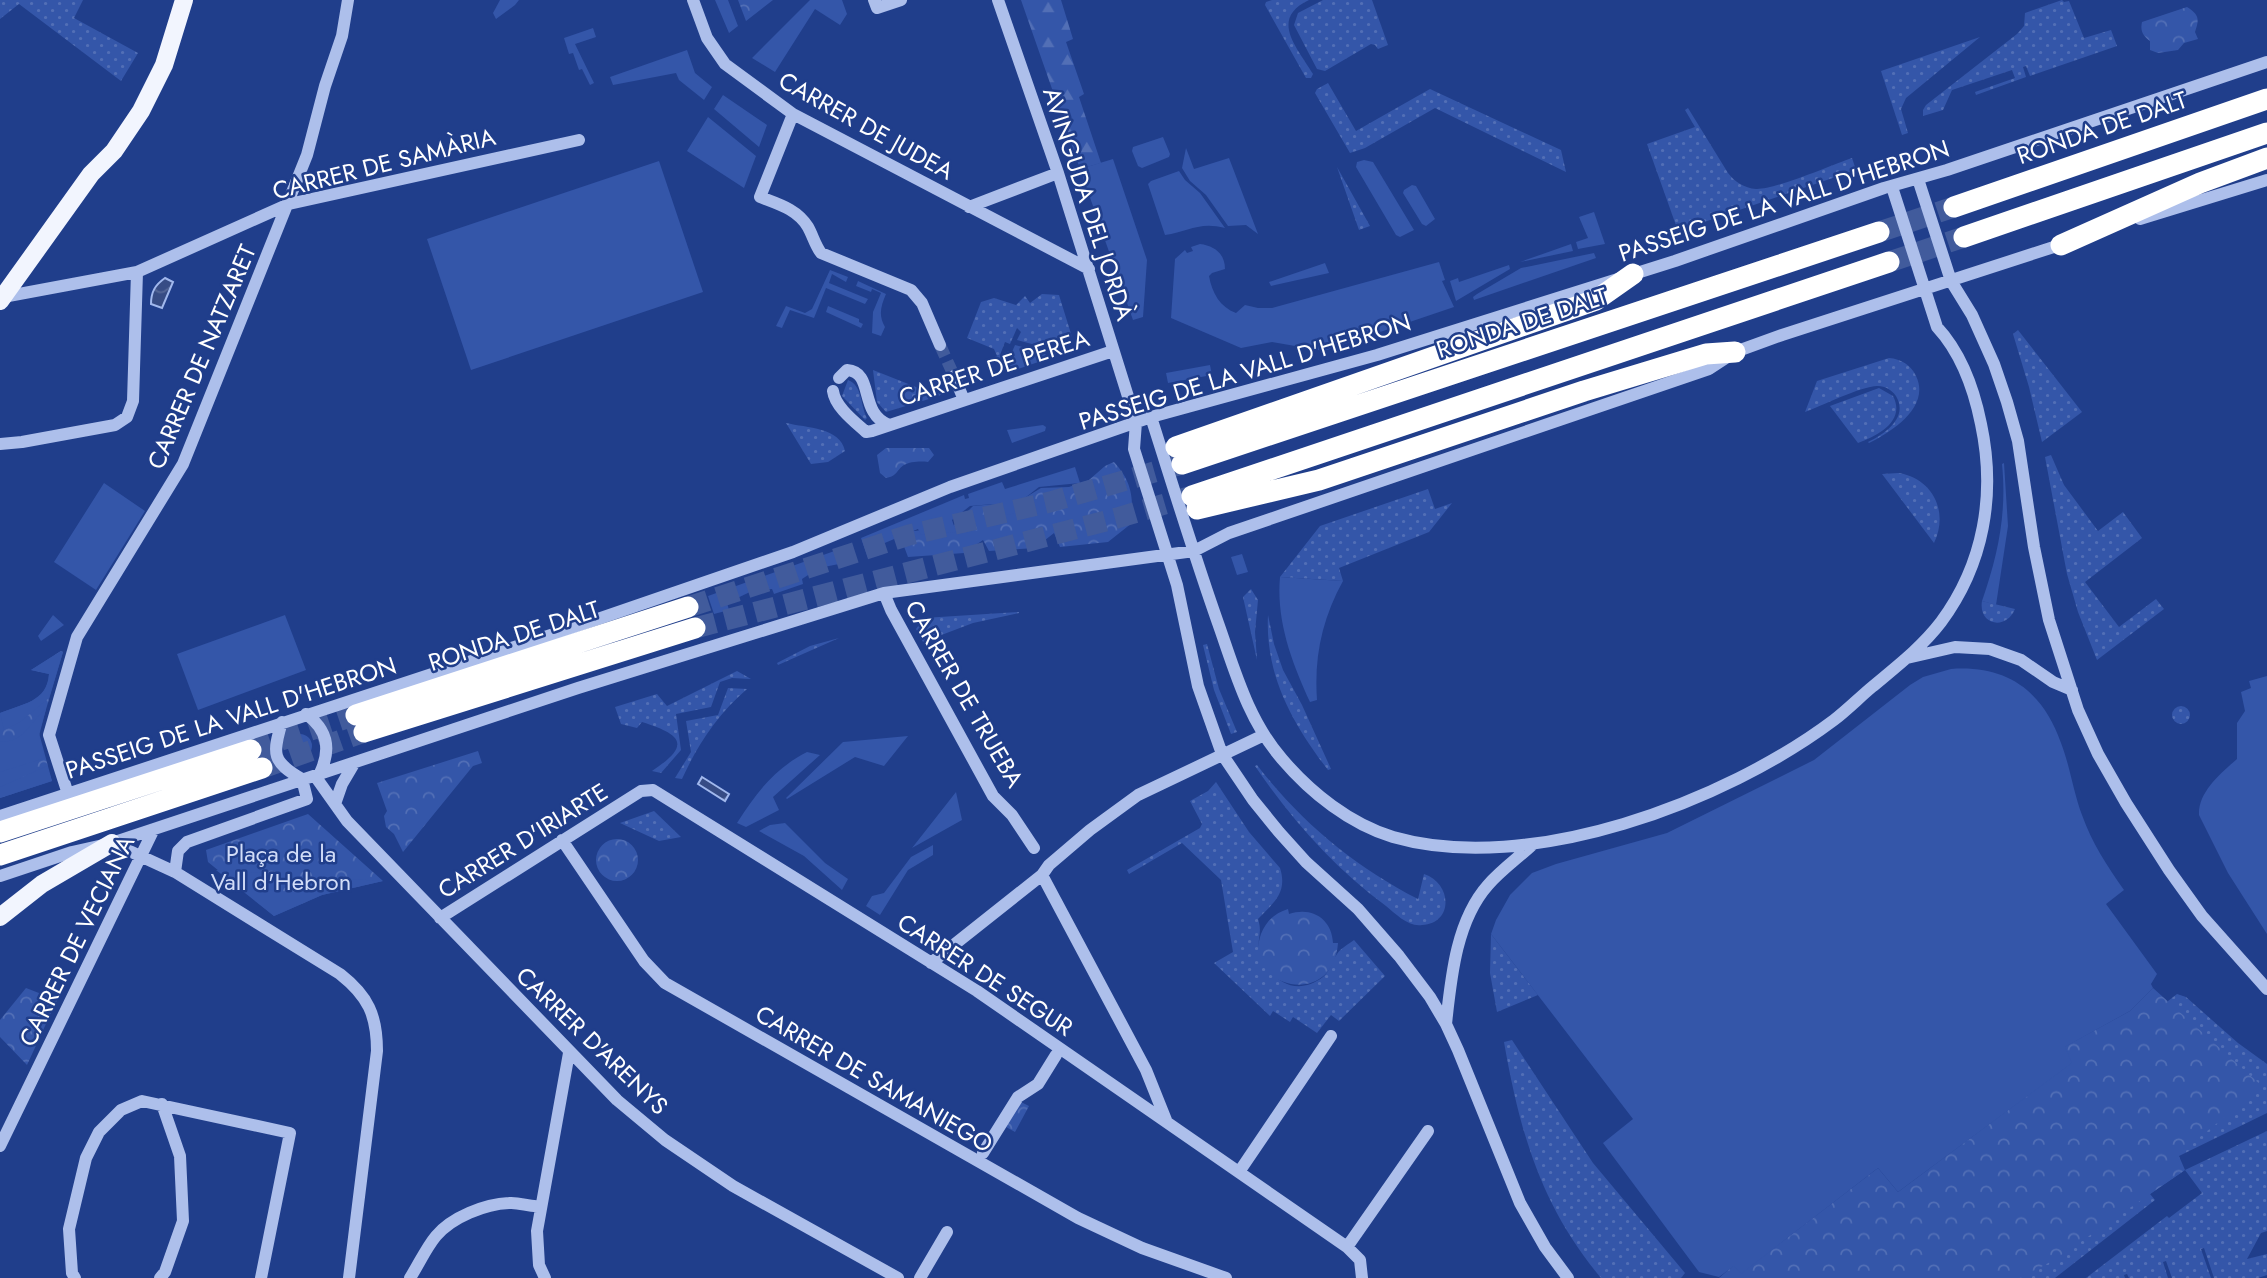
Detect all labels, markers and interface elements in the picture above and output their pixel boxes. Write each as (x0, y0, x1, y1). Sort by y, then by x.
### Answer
street label: CARRER DE JUDEA (772, 63, 960, 188)
street label: RONDA DE DALT (2012, 82, 2192, 173)
street label: AVINGUDA DEL JORDÀ (1034, 83, 1143, 325)
street label: CARRER DE SAMÀRIA (269, 119, 499, 208)
street label: PASSEIG DE LA VALL D'HEBRON (1614, 130, 1954, 271)
street label: CARRER DE NATZARET (138, 239, 265, 474)
street label: RONDA DE DALT (1432, 278, 1612, 367)
street label: PASSEIG DE LA VALL D'HEBRON (1074, 304, 1415, 439)
street label: CARRER DE PEREA (894, 320, 1094, 415)
street label: RONDA DE DALT (424, 591, 604, 680)
street label: CARRER DE TRUEBA (897, 594, 1032, 794)
street label: PASSEIG DE LA VALL D'HEBRON (61, 647, 401, 788)
street label: CARRER D'IRIARTE (431, 774, 615, 907)
street label: CARRER DE VECIANA (10, 829, 143, 1052)
park label: Plaça de la Vall d'Hebron (211, 836, 351, 899)
street label: CARRER DE SEGUR (891, 905, 1080, 1045)
street label: CARRER D'ARENYS (508, 959, 676, 1123)
street label: CARRER DE SAMANIEGO (749, 996, 999, 1161)

